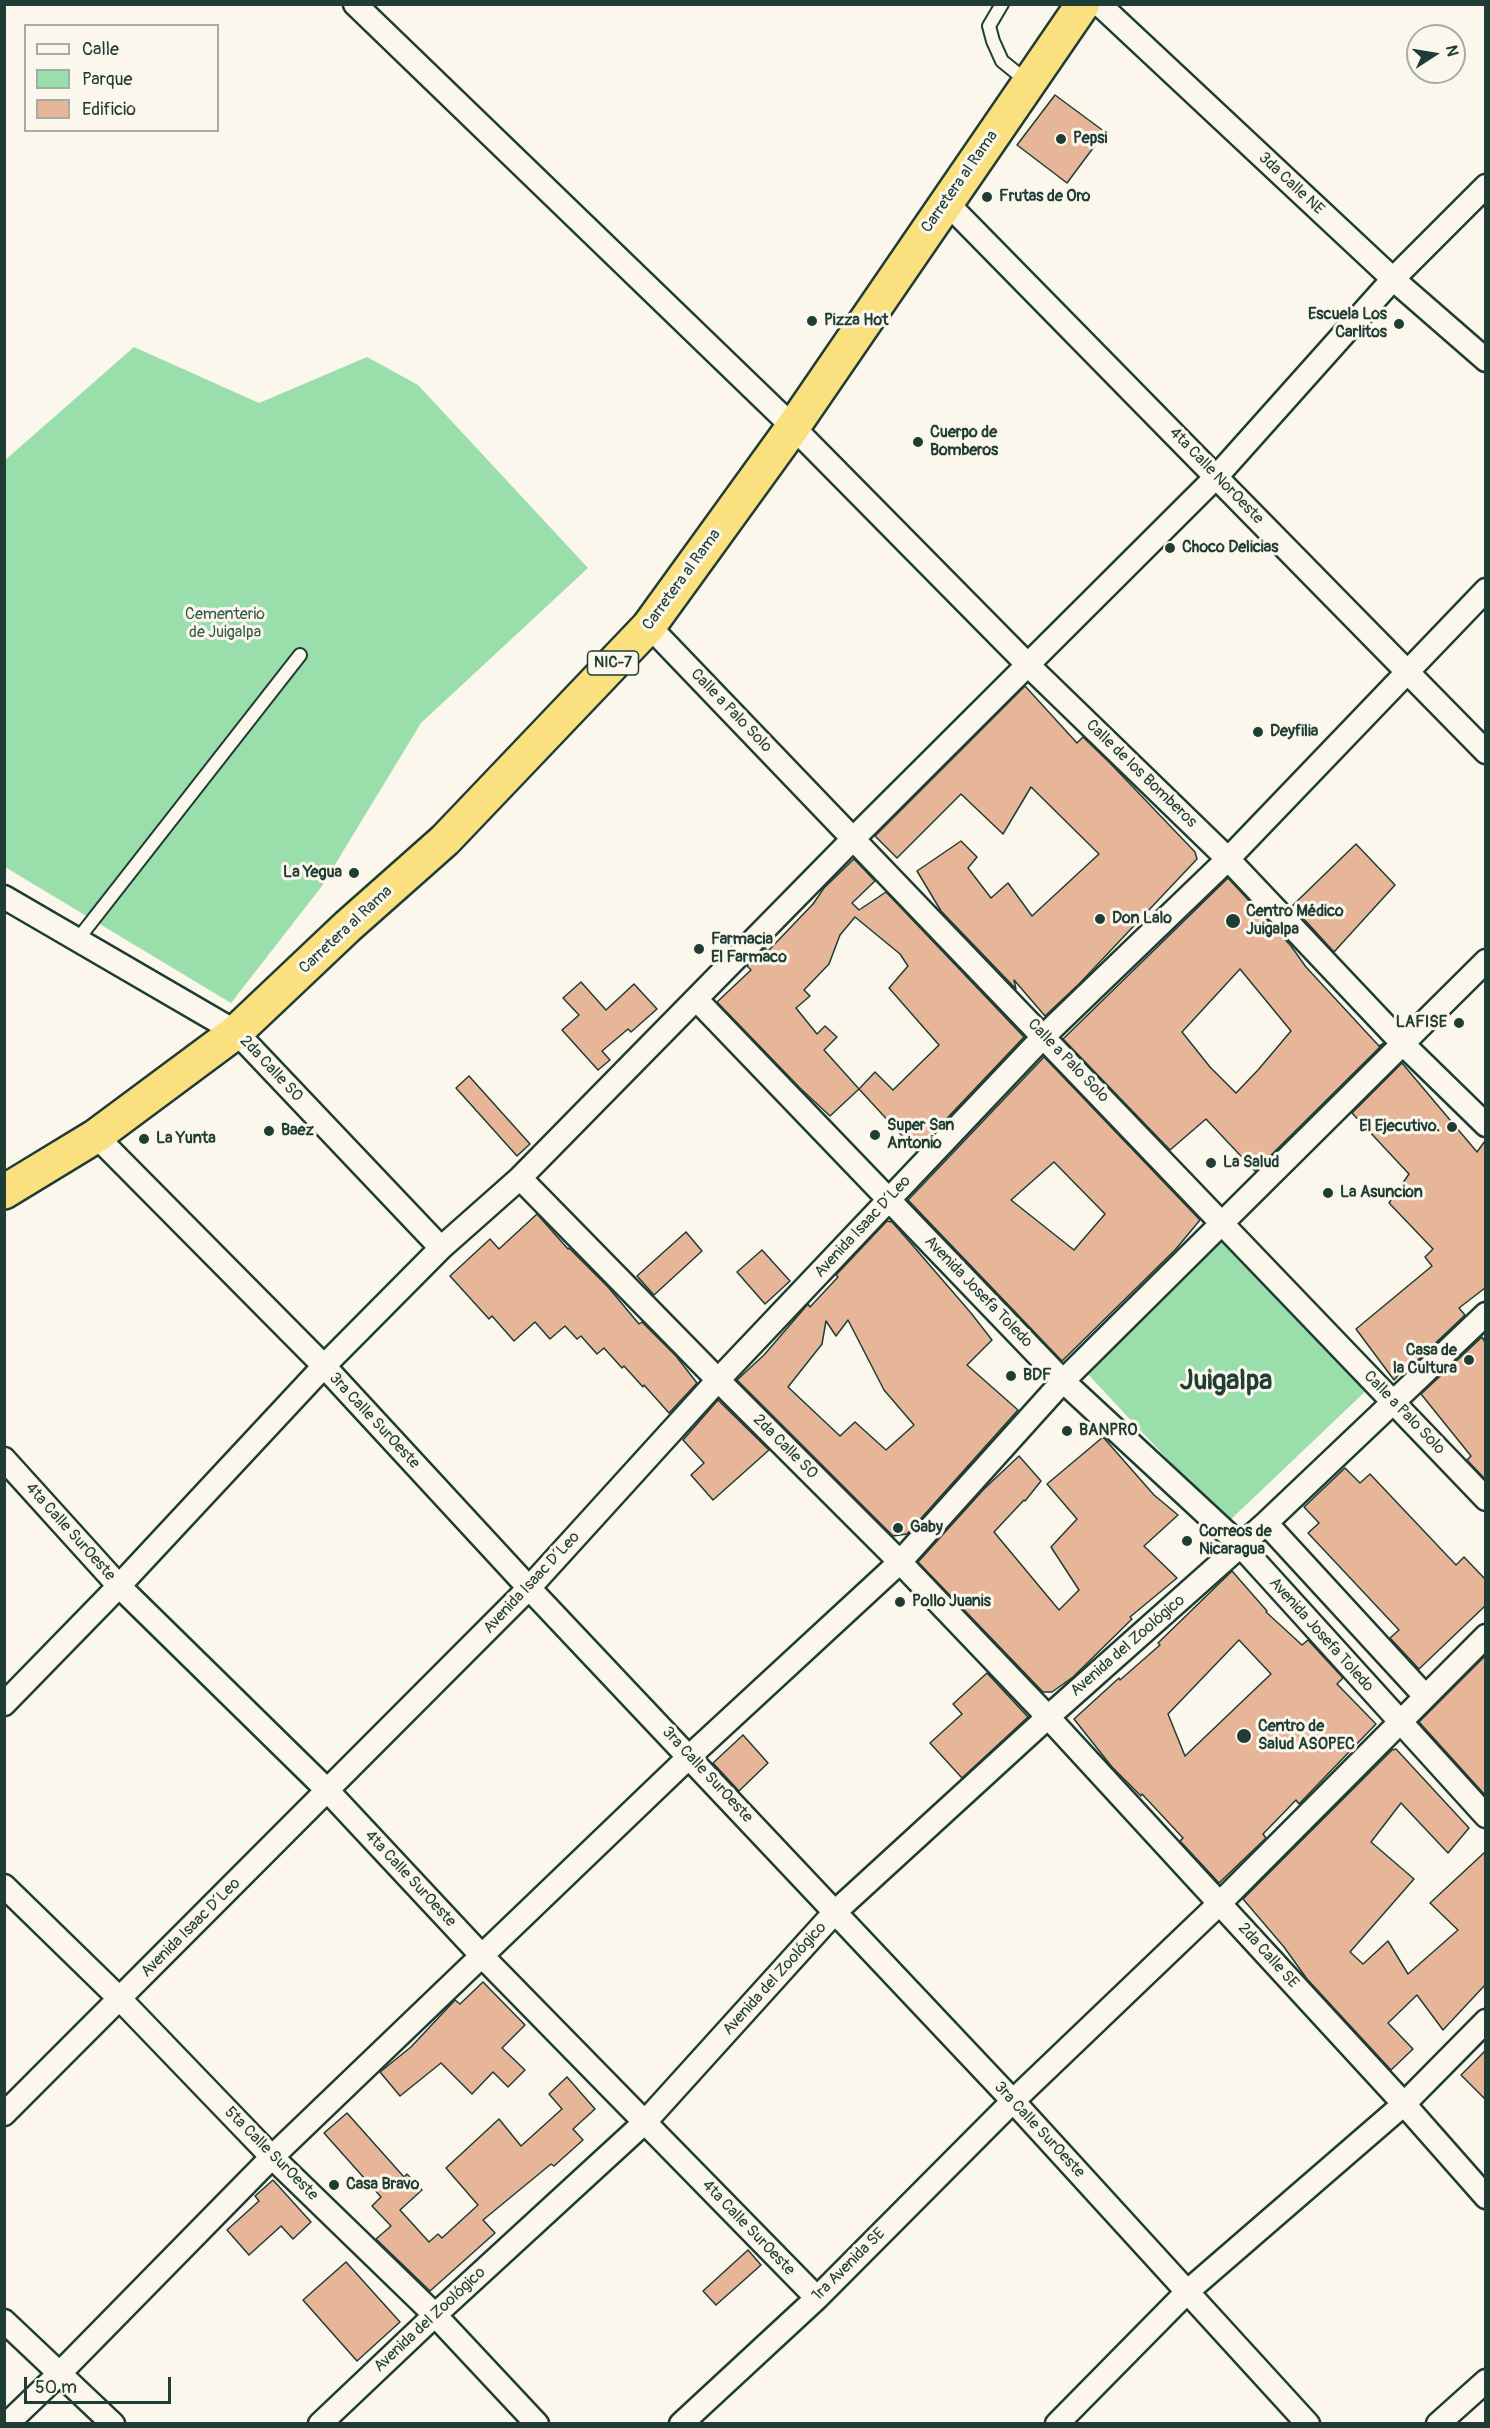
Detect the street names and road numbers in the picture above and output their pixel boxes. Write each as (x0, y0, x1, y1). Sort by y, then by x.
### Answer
street label: Carretera al Rama (918, 127, 1002, 237)
street label: 3da Calle NE (1254, 149, 1328, 219)
street label: 4ta Calle NorOeste (1165, 423, 1267, 529)
street label: Carretera al Rama (639, 526, 725, 634)
road number: NIC-7 (588, 651, 638, 675)
street label: Calle a Palo Solo (686, 665, 776, 757)
street label: Calle de los Bomberos (1081, 716, 1201, 832)
street label: Carretera al Rama (295, 882, 397, 978)
street label: Calle a Palo Solo (1023, 1015, 1113, 1107)
street label: 2da Calle SO (236, 1032, 306, 1106)
street label: Avenida Isaac D´Leo (811, 1172, 915, 1282)
street label: Avenida Josefa Toledo (920, 1232, 1036, 1352)
street label: Calle a Palo Solo (1359, 1367, 1449, 1459)
street label: 3ra Calle SurOeste (325, 1369, 423, 1473)
street label: 2da Calle SO (749, 1411, 821, 1483)
street label: 4ta Calle SurOeste (21, 1479, 119, 1585)
street label: Avenida Isaac D´Leo (480, 1528, 584, 1638)
street label: Avenida Josefa Toledo (1265, 1574, 1377, 1696)
street label: Avenida del Zoológico (1067, 1591, 1189, 1701)
street label: 3ra Calle SurOeste (658, 1723, 756, 1827)
street label: 4ta Calle SurOeste (360, 1827, 460, 1931)
street label: Avenida Isaac D´Leo (137, 1874, 245, 1982)
street label: Avenida del Zoológico (719, 1918, 831, 2040)
street label: 2da Calle SE (1234, 1919, 1302, 1993)
street label: 3ra Calle SurOeste (990, 2078, 1088, 2182)
street label: 5ta Calle SurOeste (220, 2103, 322, 2205)
street label: 4ta Calle SurOeste (697, 2176, 799, 2280)
street label: 1ra Avenida SE (808, 2224, 890, 2306)
street label: Avenida del Zoológico (370, 2263, 490, 2377)

